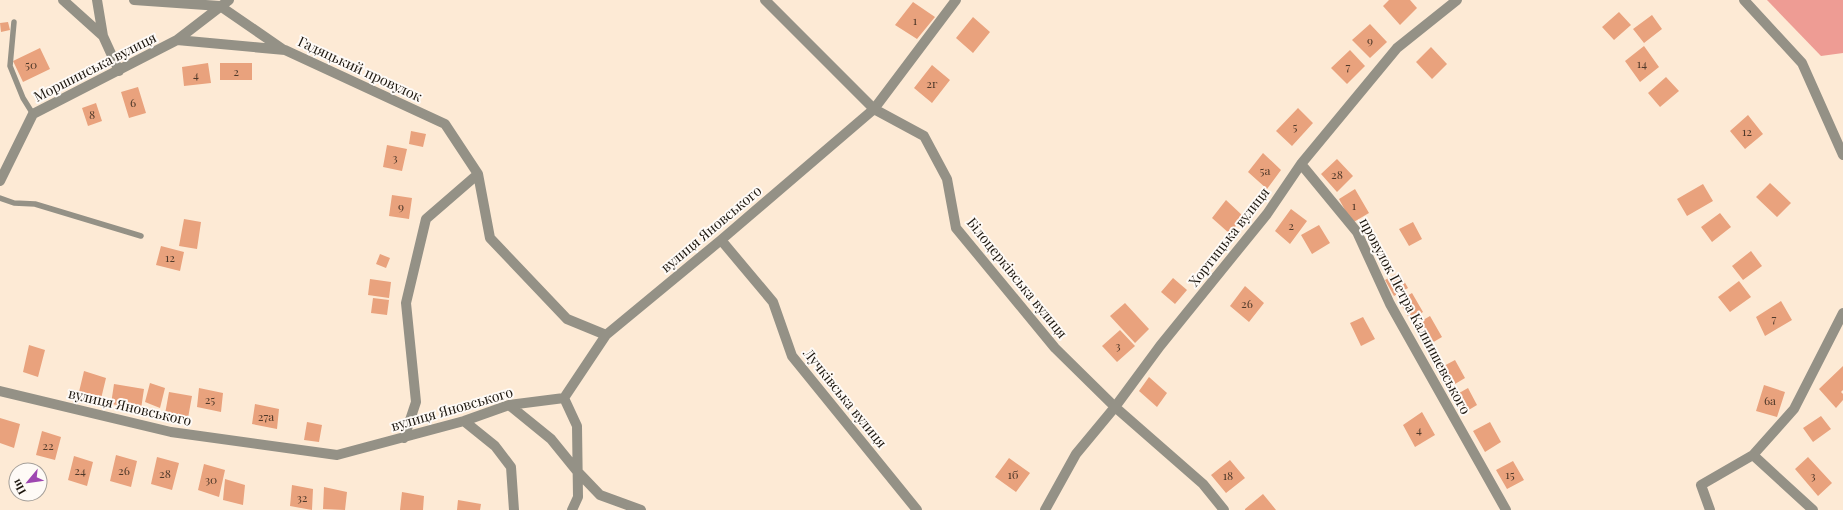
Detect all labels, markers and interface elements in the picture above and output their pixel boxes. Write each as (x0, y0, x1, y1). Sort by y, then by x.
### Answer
house number: 1 (913, 12, 918, 28)
street label: Моршинська вулиця (30, 27, 160, 106)
street label: Гадяцький провулок (295, 31, 425, 106)
house number: 9 (1367, 32, 1373, 48)
house number: 14 (1637, 55, 1647, 71)
house number: 50 (25, 56, 37, 72)
house number: 7 (1346, 58, 1351, 74)
house number: 2 (233, 63, 239, 79)
house number: 4 (193, 66, 199, 82)
house number: 2г (926, 75, 938, 91)
house number: 6 (130, 94, 136, 110)
house number: 8 (89, 106, 95, 122)
house number: 5 (1293, 118, 1298, 134)
house number: 12 (1742, 123, 1752, 139)
house number: 3 (392, 149, 398, 165)
house number: 5а (1260, 162, 1270, 178)
house number: 28 (1331, 166, 1343, 182)
street label: вулиця Яновського (656, 181, 765, 276)
street label: Хортицька вулиця (1184, 183, 1274, 290)
house number: 1 (1352, 197, 1357, 213)
house number: 9 (398, 198, 404, 214)
street label: Білоцерківська вулиця (963, 213, 1072, 342)
street label: провулок Петра Калнишевського (1355, 214, 1476, 418)
house number: 2 (1288, 217, 1294, 233)
house number: 12 (165, 249, 175, 265)
house number: 26 (1241, 295, 1253, 311)
house number: 7 (1772, 310, 1777, 326)
house number: 3 (1115, 337, 1121, 353)
street label: Лучківська вулиця (799, 343, 892, 452)
street label: вулиця Яновського (389, 382, 515, 435)
street label: вулиця Яновського (67, 383, 194, 430)
house number: 25 (205, 391, 215, 407)
house number: 6а (1764, 392, 1776, 408)
house number: 27а (258, 408, 274, 424)
house number: 4 (1416, 421, 1422, 437)
house number: 22 (42, 437, 54, 453)
north arrow (8, 462, 48, 502)
house number: 24 (74, 462, 86, 478)
house number: 26 (118, 462, 130, 478)
house number: 28 (159, 465, 171, 481)
house number: 1б (1007, 466, 1019, 482)
house number: 15 (1505, 466, 1515, 482)
house number: 18 (1223, 467, 1233, 483)
house number: 3 (1810, 467, 1816, 483)
house number: 30 (205, 471, 217, 487)
text: Пн (8, 477, 29, 498)
house number: 32 (296, 489, 308, 505)

